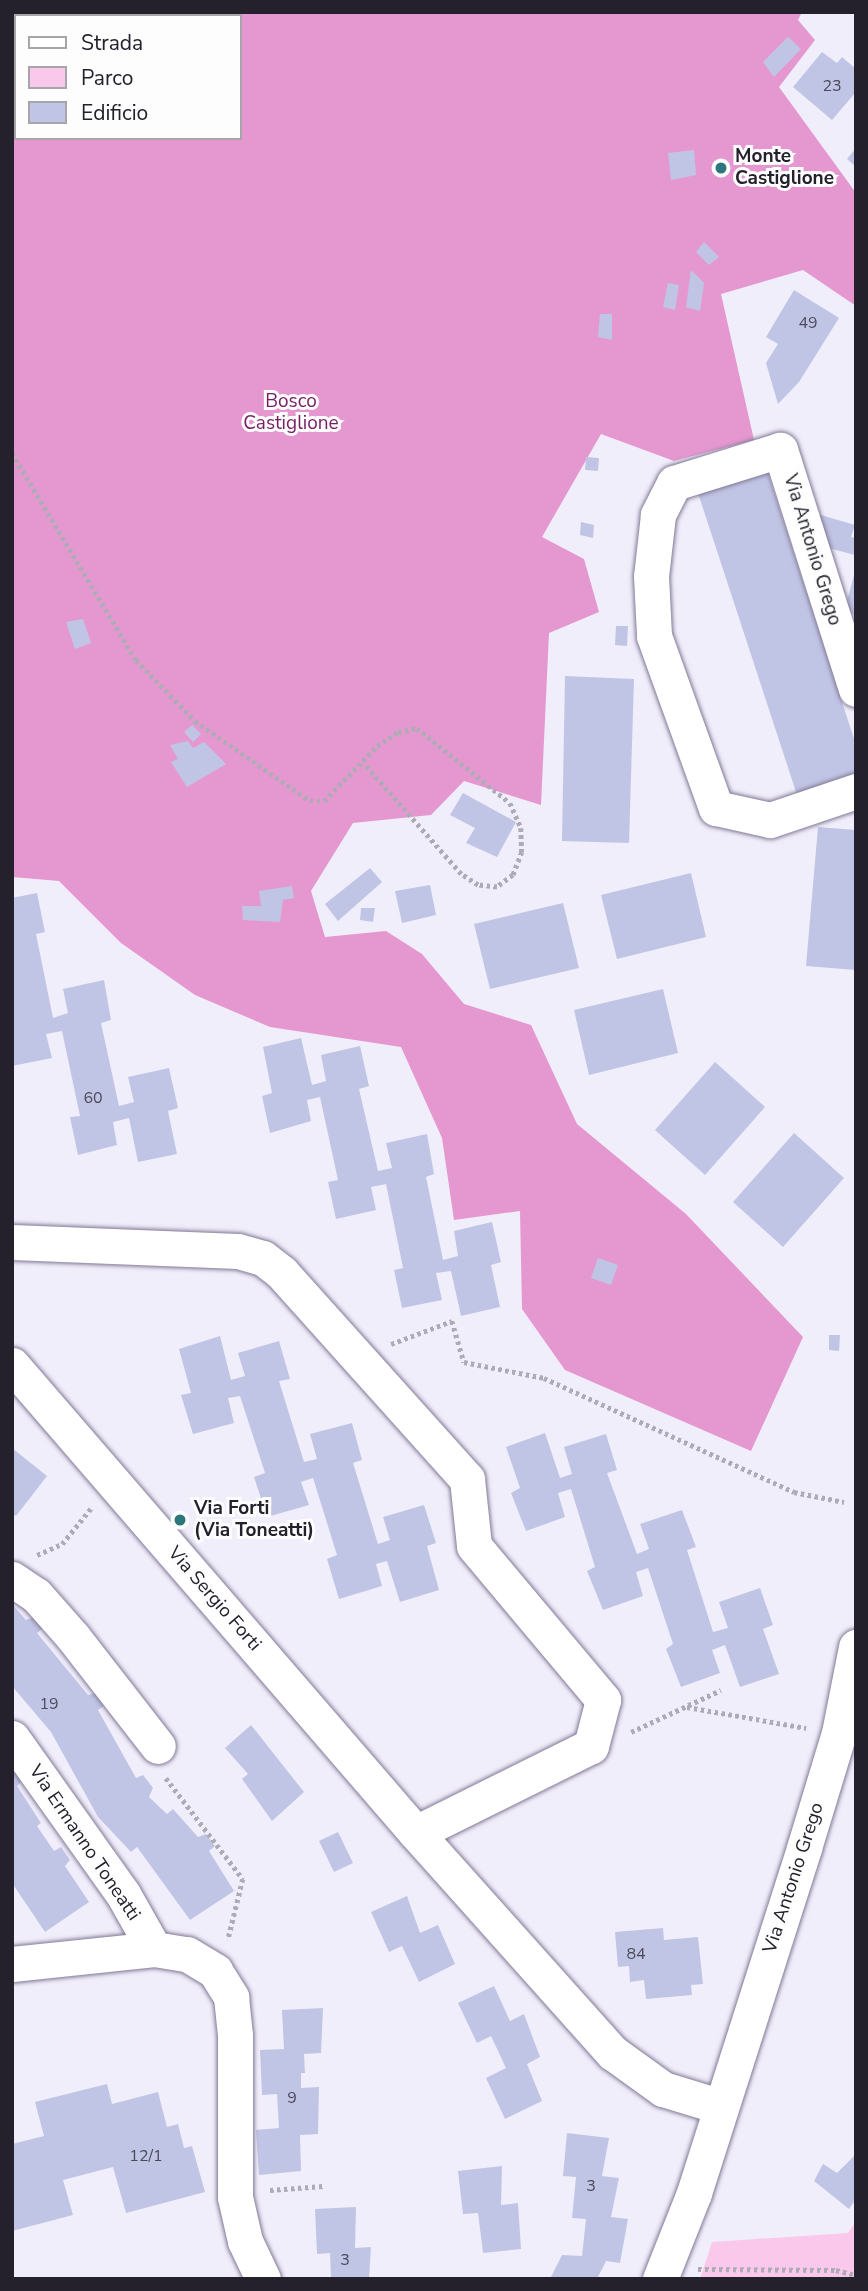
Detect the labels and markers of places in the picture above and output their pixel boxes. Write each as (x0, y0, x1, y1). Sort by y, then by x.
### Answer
place label: Monte Castiglione (735, 146, 834, 190)
marker: Monte Castiglione (713, 160, 729, 176)
place label: Via Forti (Via Toneatti) (194, 1498, 314, 1542)
marker: Via Forti (Via Toneatti) (172, 1512, 188, 1528)

